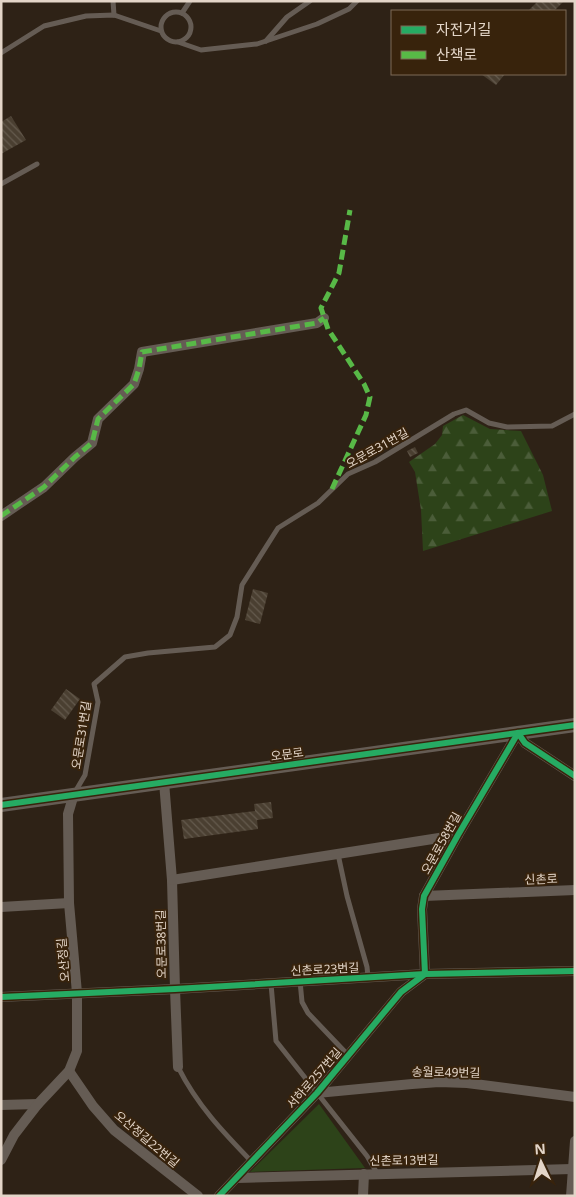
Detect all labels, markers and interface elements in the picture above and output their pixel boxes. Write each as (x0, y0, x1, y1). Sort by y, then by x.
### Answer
legend (391, 10, 566, 75)
text: 자전거길 (436, 19, 491, 39)
text: 산책로 (436, 44, 477, 64)
street label: 오문로31번길 (343, 424, 411, 472)
street label: 오문로31번길 (67, 700, 95, 770)
street label: 오문로 (269, 743, 305, 765)
street label: 오문로58번길 (417, 809, 465, 877)
street label: 신촌로 (524, 870, 558, 888)
street label: 오문로38번길 (152, 909, 170, 979)
street label: 오산정길 (53, 937, 73, 983)
street label: 신촌로23번길 (290, 959, 360, 979)
street label: 서하로257번길 (283, 1044, 345, 1112)
street label: 송월로49번길 (411, 1063, 481, 1081)
street label: 오산정길22번길 (111, 1107, 183, 1171)
north arrow (516, 1137, 566, 1187)
text: N (534, 1139, 546, 1158)
street label: 신촌로13번길 (369, 1151, 439, 1169)

